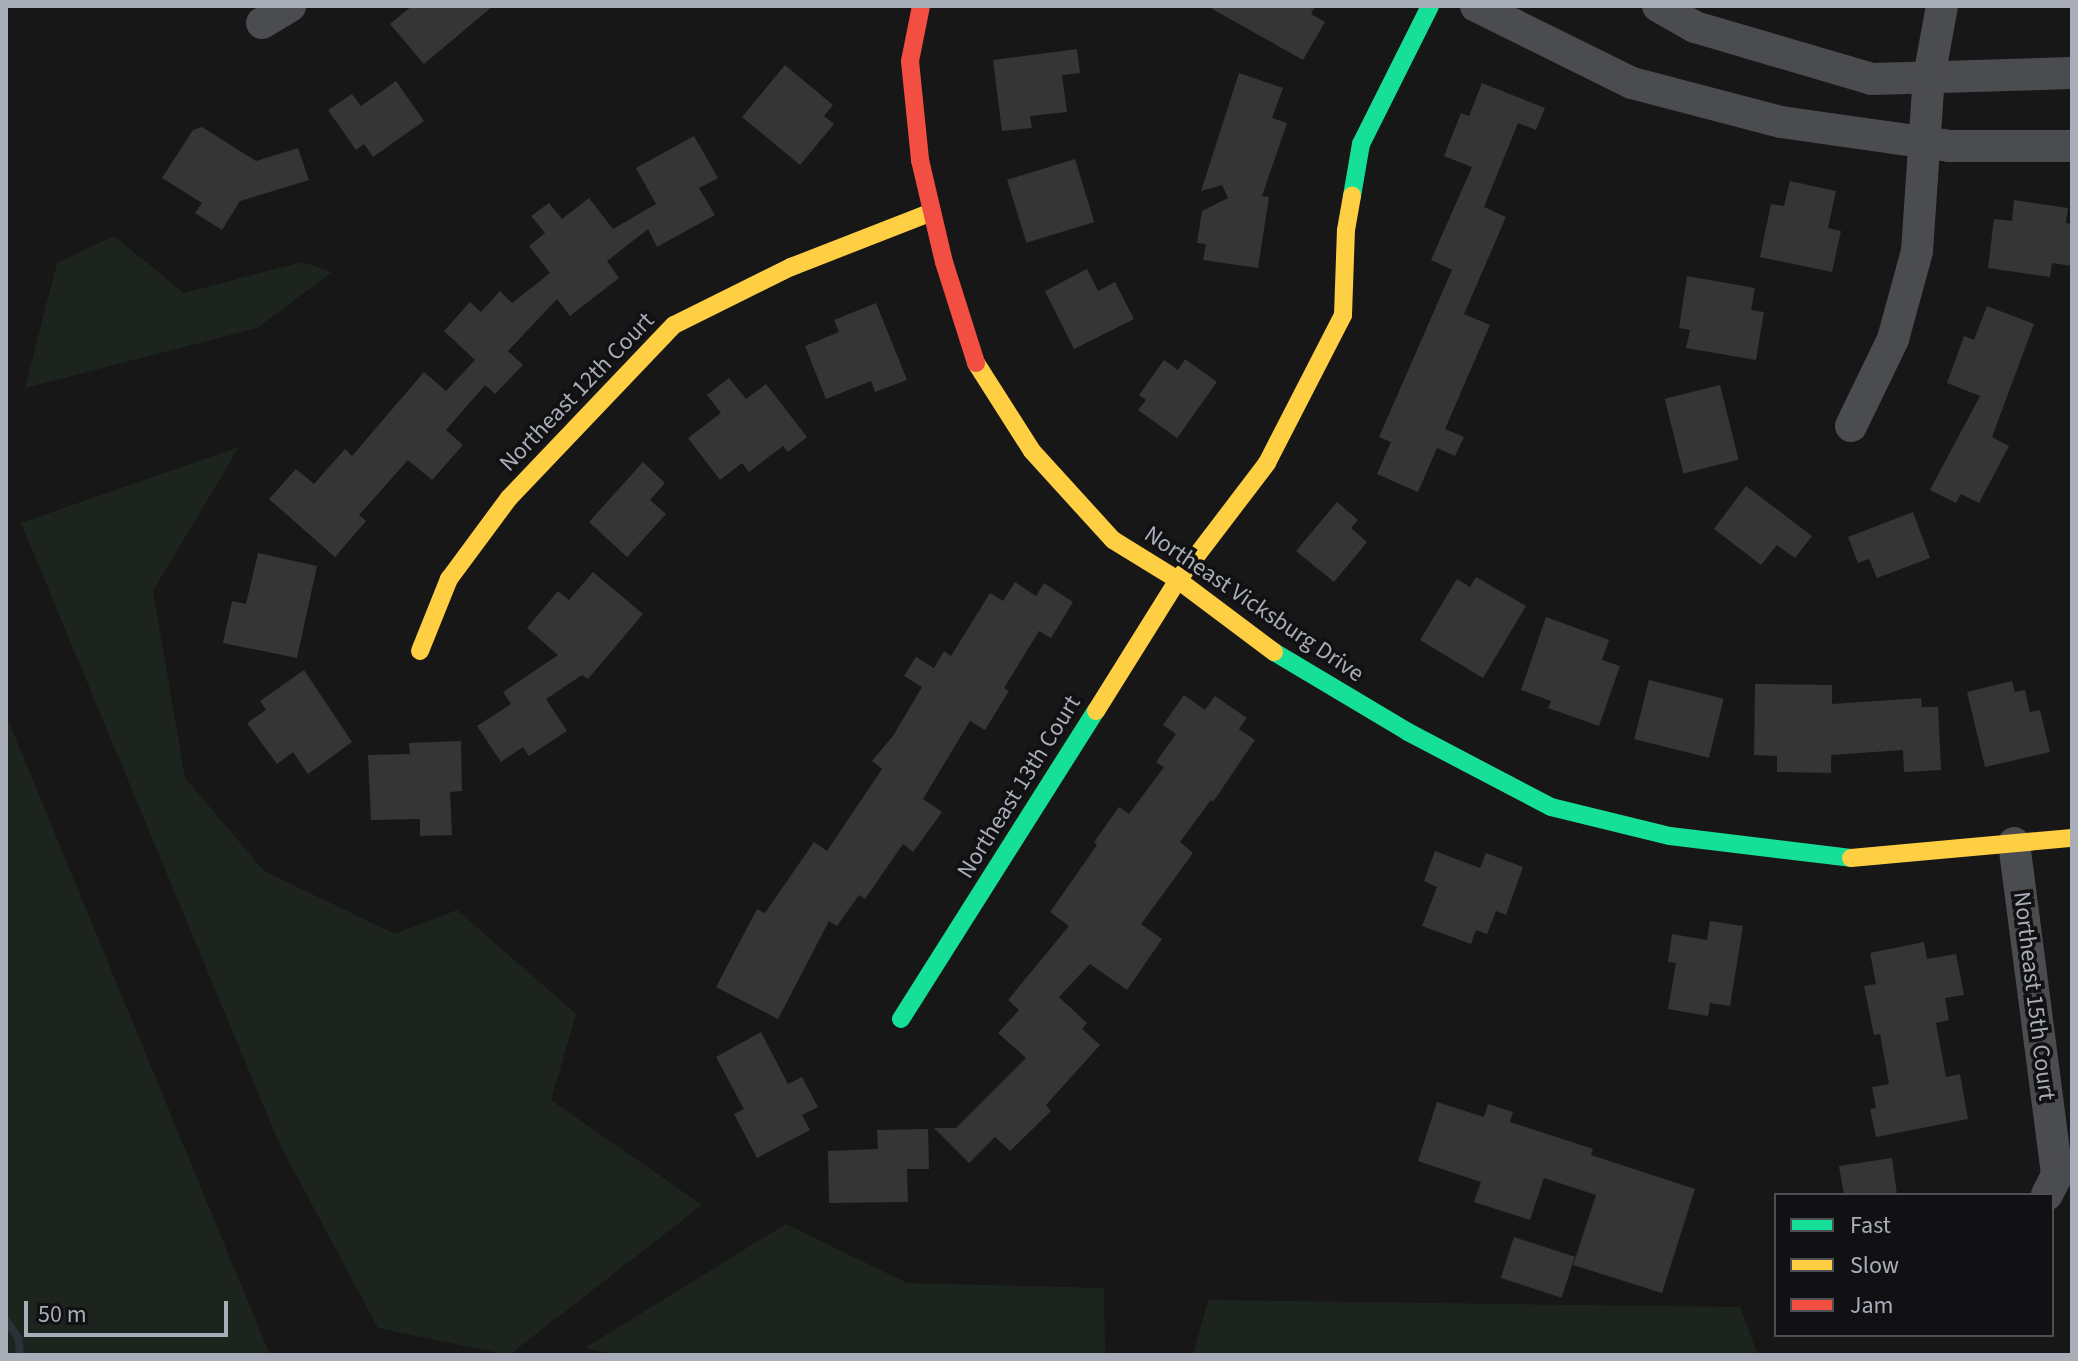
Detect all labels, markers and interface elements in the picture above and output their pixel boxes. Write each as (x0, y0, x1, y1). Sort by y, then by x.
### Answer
street label: Northeast 12th Court (494, 306, 660, 478)
street label: Northeast Vicksburg Drive (1139, 520, 1369, 688)
street label: Northeast 13th Court (951, 690, 1087, 884)
street label: Northeast 15th Court (2007, 890, 2061, 1102)
legend (1774, 1193, 2054, 1337)
text: Fast (1850, 1208, 1891, 1243)
text: Slow (1850, 1248, 1899, 1283)
scale bar (28, 1285, 232, 1335)
text: Jam (1850, 1288, 1894, 1323)
text: 50 m (38, 1297, 87, 1332)

